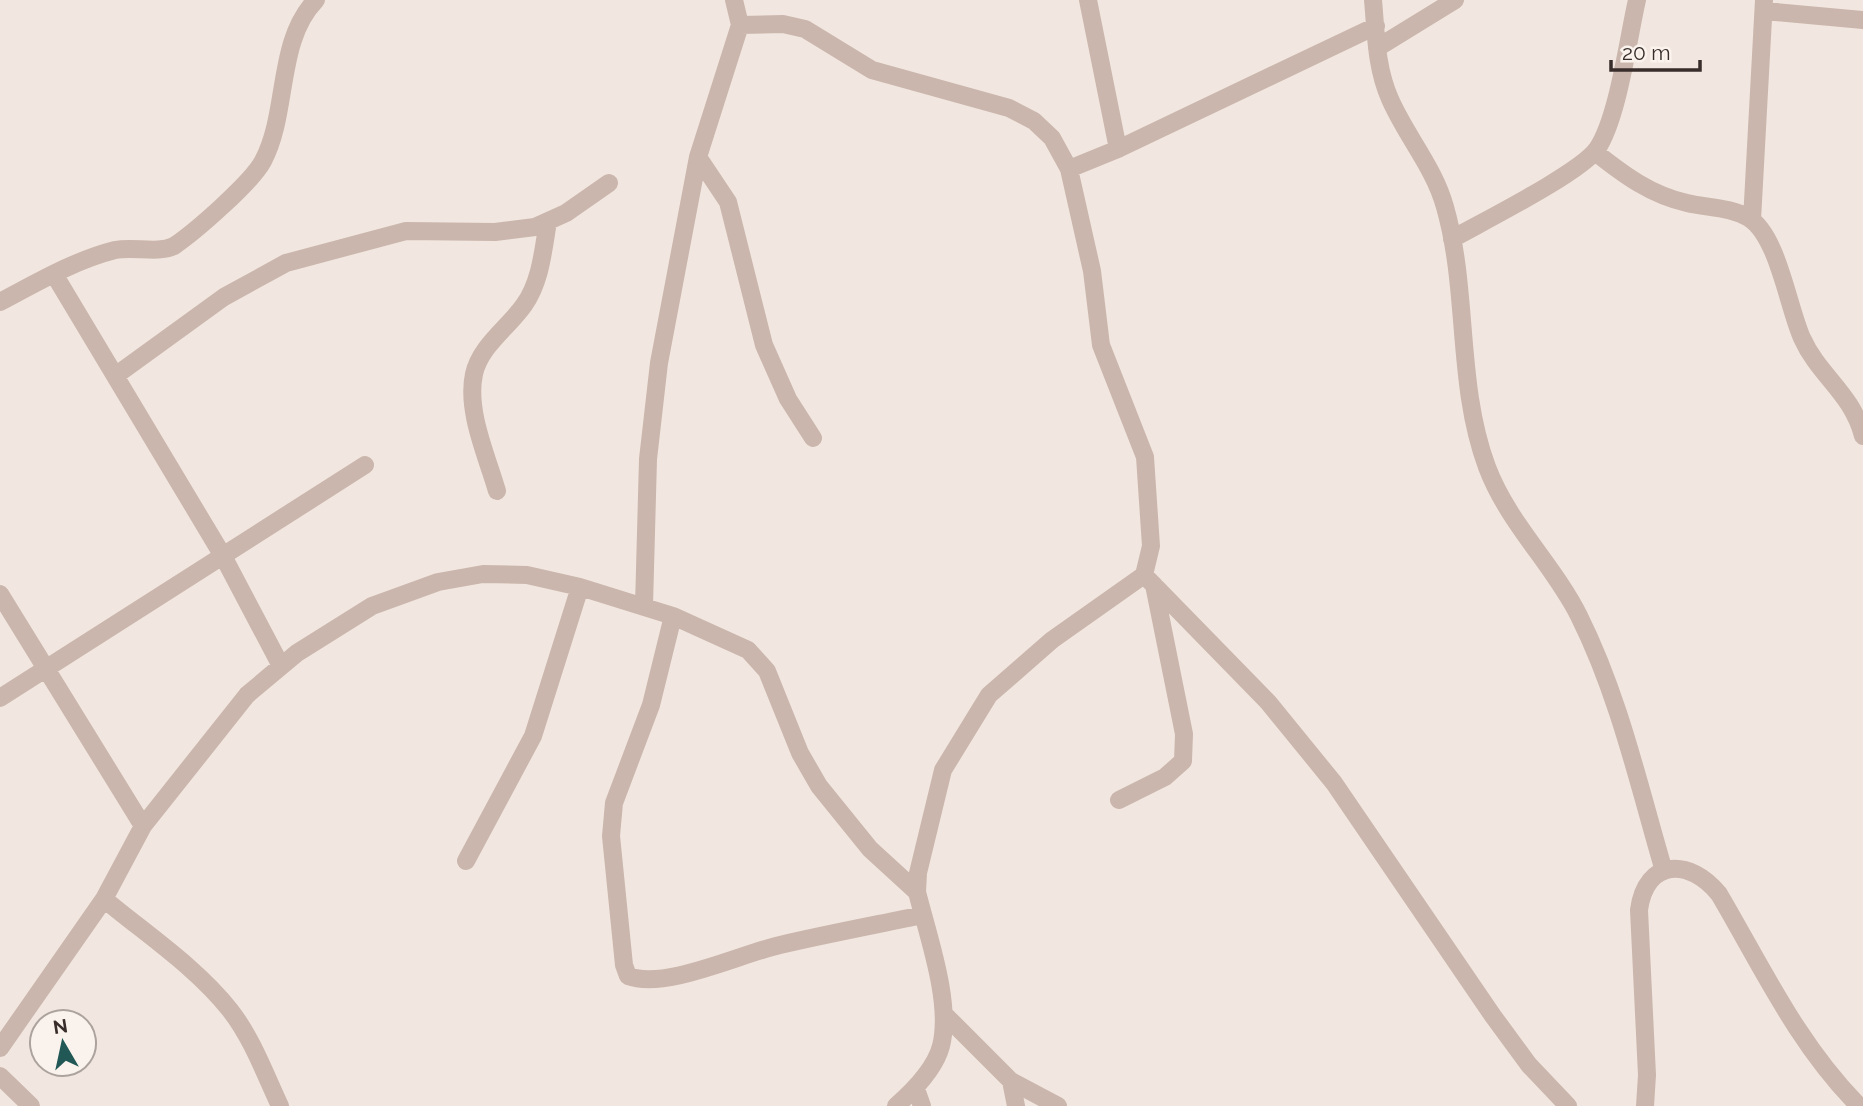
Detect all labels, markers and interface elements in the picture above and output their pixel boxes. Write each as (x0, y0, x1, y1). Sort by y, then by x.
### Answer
scale bar (1611, 28, 1700, 72)
text: 20 m (1622, 40, 1670, 65)
north arrow (28, 1008, 98, 1078)
text: N (51, 1014, 69, 1038)

